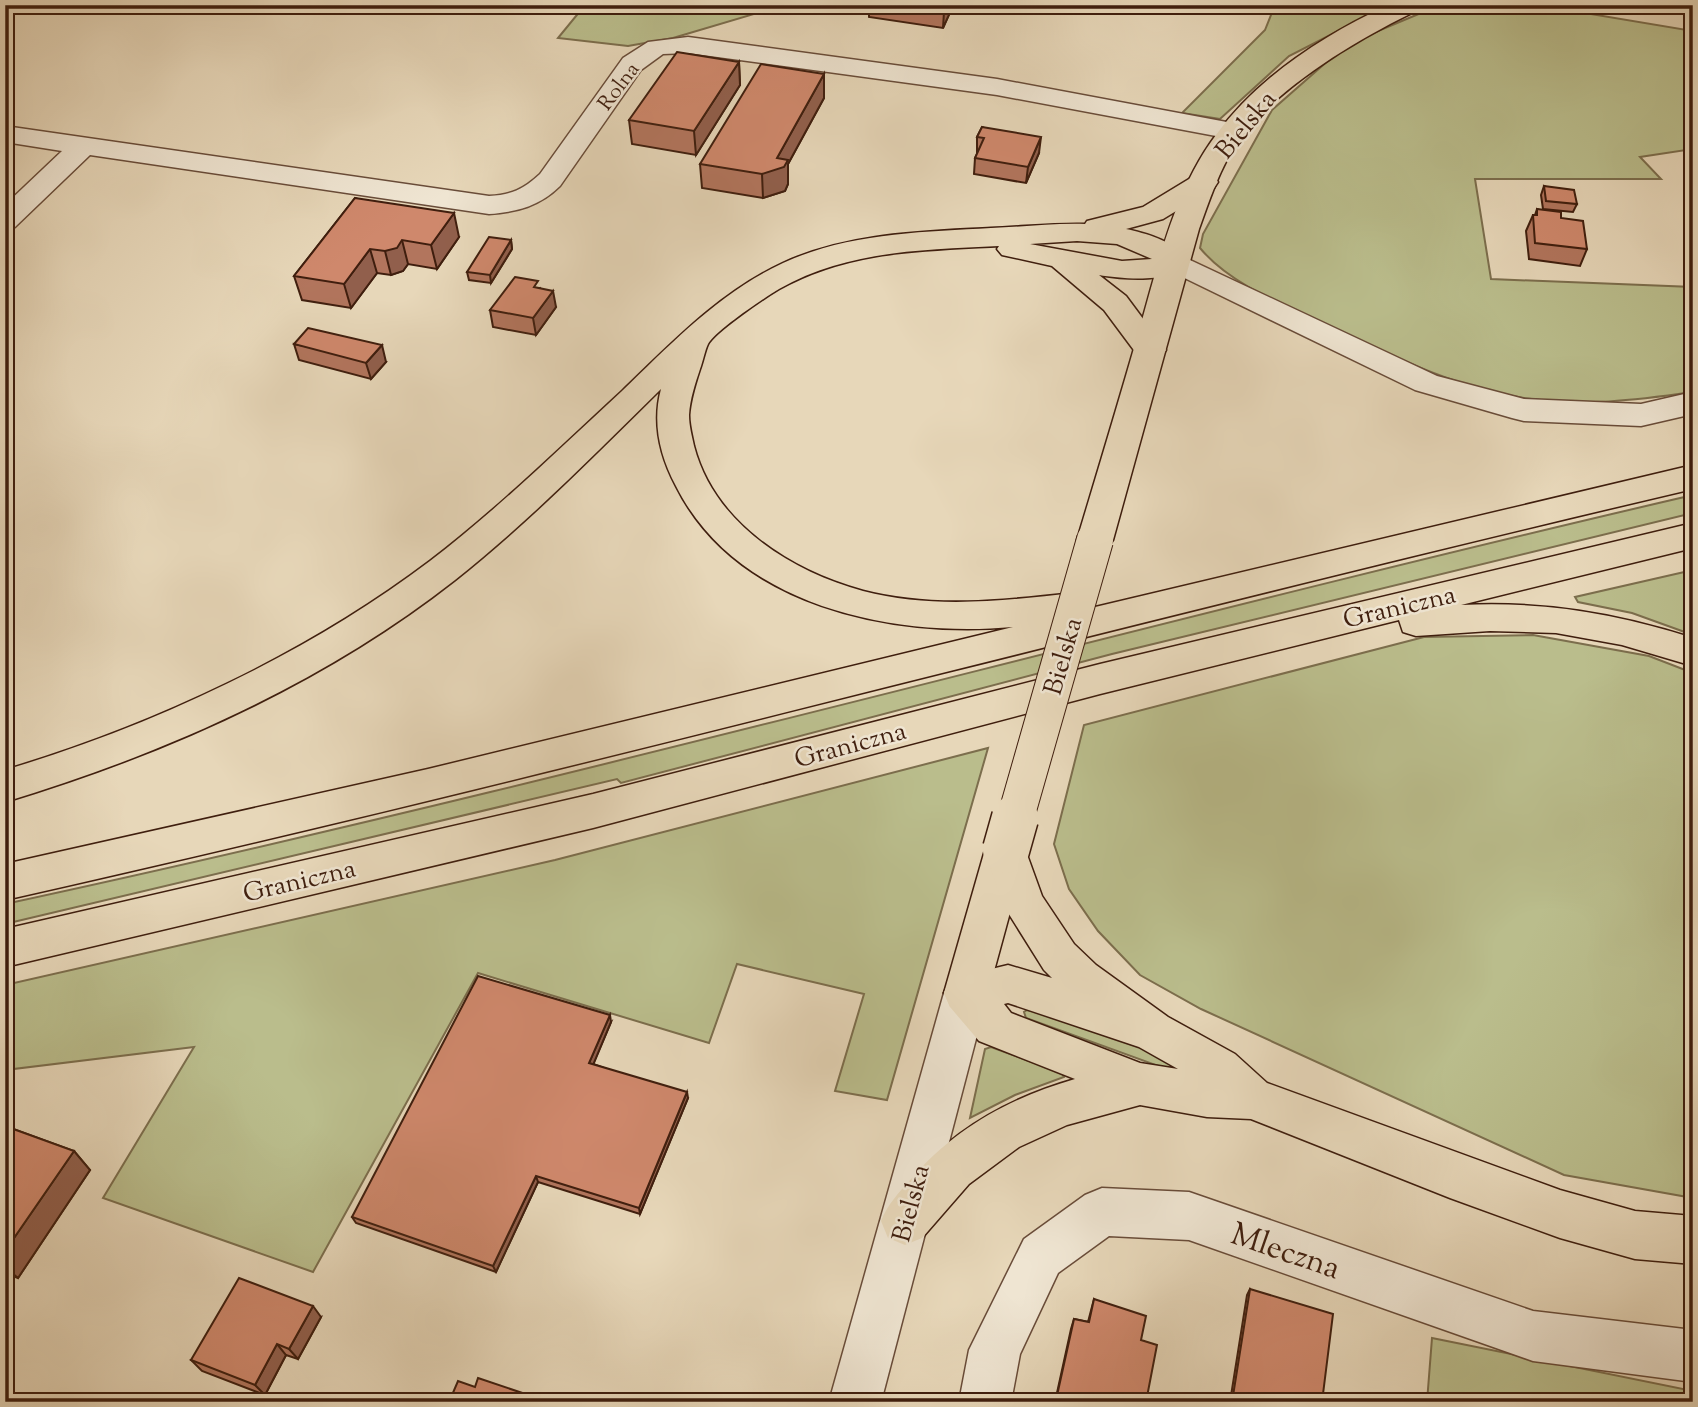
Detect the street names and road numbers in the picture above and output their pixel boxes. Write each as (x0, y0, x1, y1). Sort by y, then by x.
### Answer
street label: Rolna (591, 56, 648, 118)
street label: Bielska (1208, 83, 1286, 168)
street label: Graniczna (1340, 578, 1460, 639)
street label: Bielska (1036, 613, 1093, 700)
street label: Graniczna (791, 714, 911, 779)
street label: Graniczna (240, 852, 360, 913)
street label: Bielska (884, 1161, 941, 1247)
street label: Mleczna (1224, 1213, 1346, 1293)

